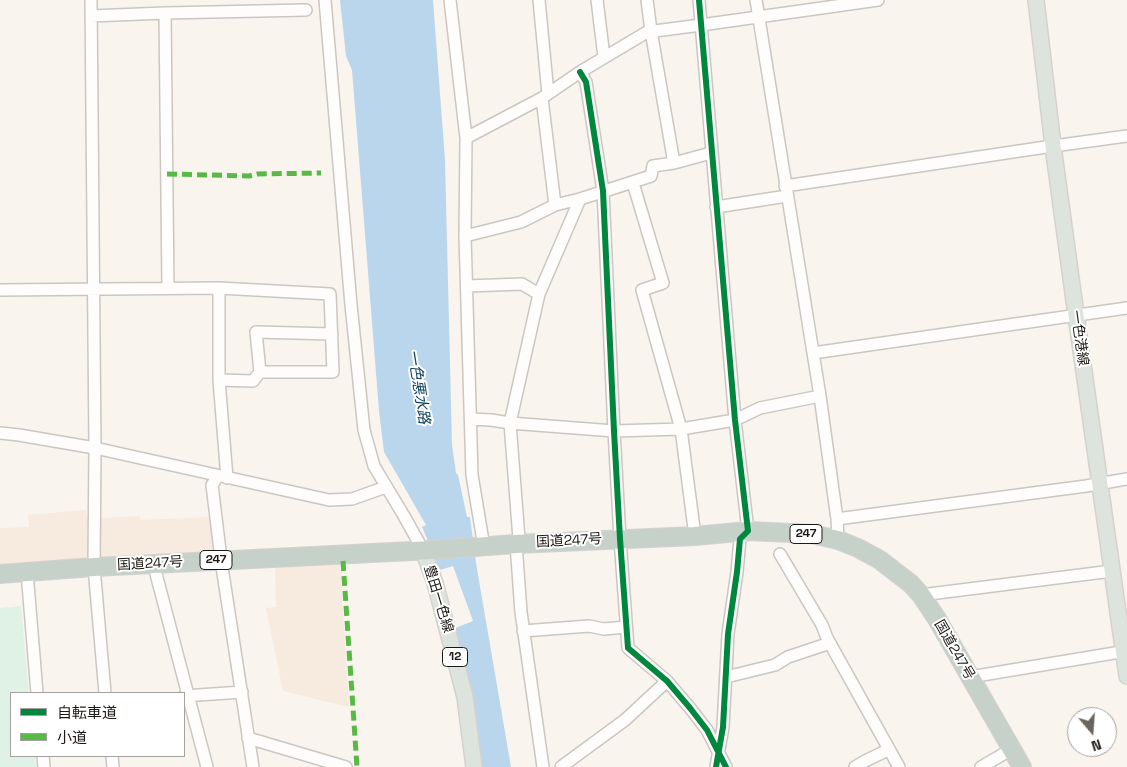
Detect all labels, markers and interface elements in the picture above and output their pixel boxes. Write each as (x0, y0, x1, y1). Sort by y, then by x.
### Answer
street label: 一色港線 (1067, 309, 1091, 367)
water label: 一色悪水路 (403, 349, 433, 425)
road number: 247 (790, 524, 822, 544)
street label: 国道247号 (535, 531, 603, 551)
road number: 247 (200, 550, 232, 570)
street label: 国道247号 (116, 554, 184, 574)
street label: 豊田一色線 (420, 563, 456, 635)
street label: 国道247号 (930, 617, 978, 683)
road number: 12 (442, 648, 468, 666)
legend (10, 692, 185, 757)
text: 自転車道 (57, 703, 117, 722)
north arrow (1067, 707, 1117, 757)
text: 小道 (57, 728, 87, 747)
text: N (1089, 735, 1104, 755)

